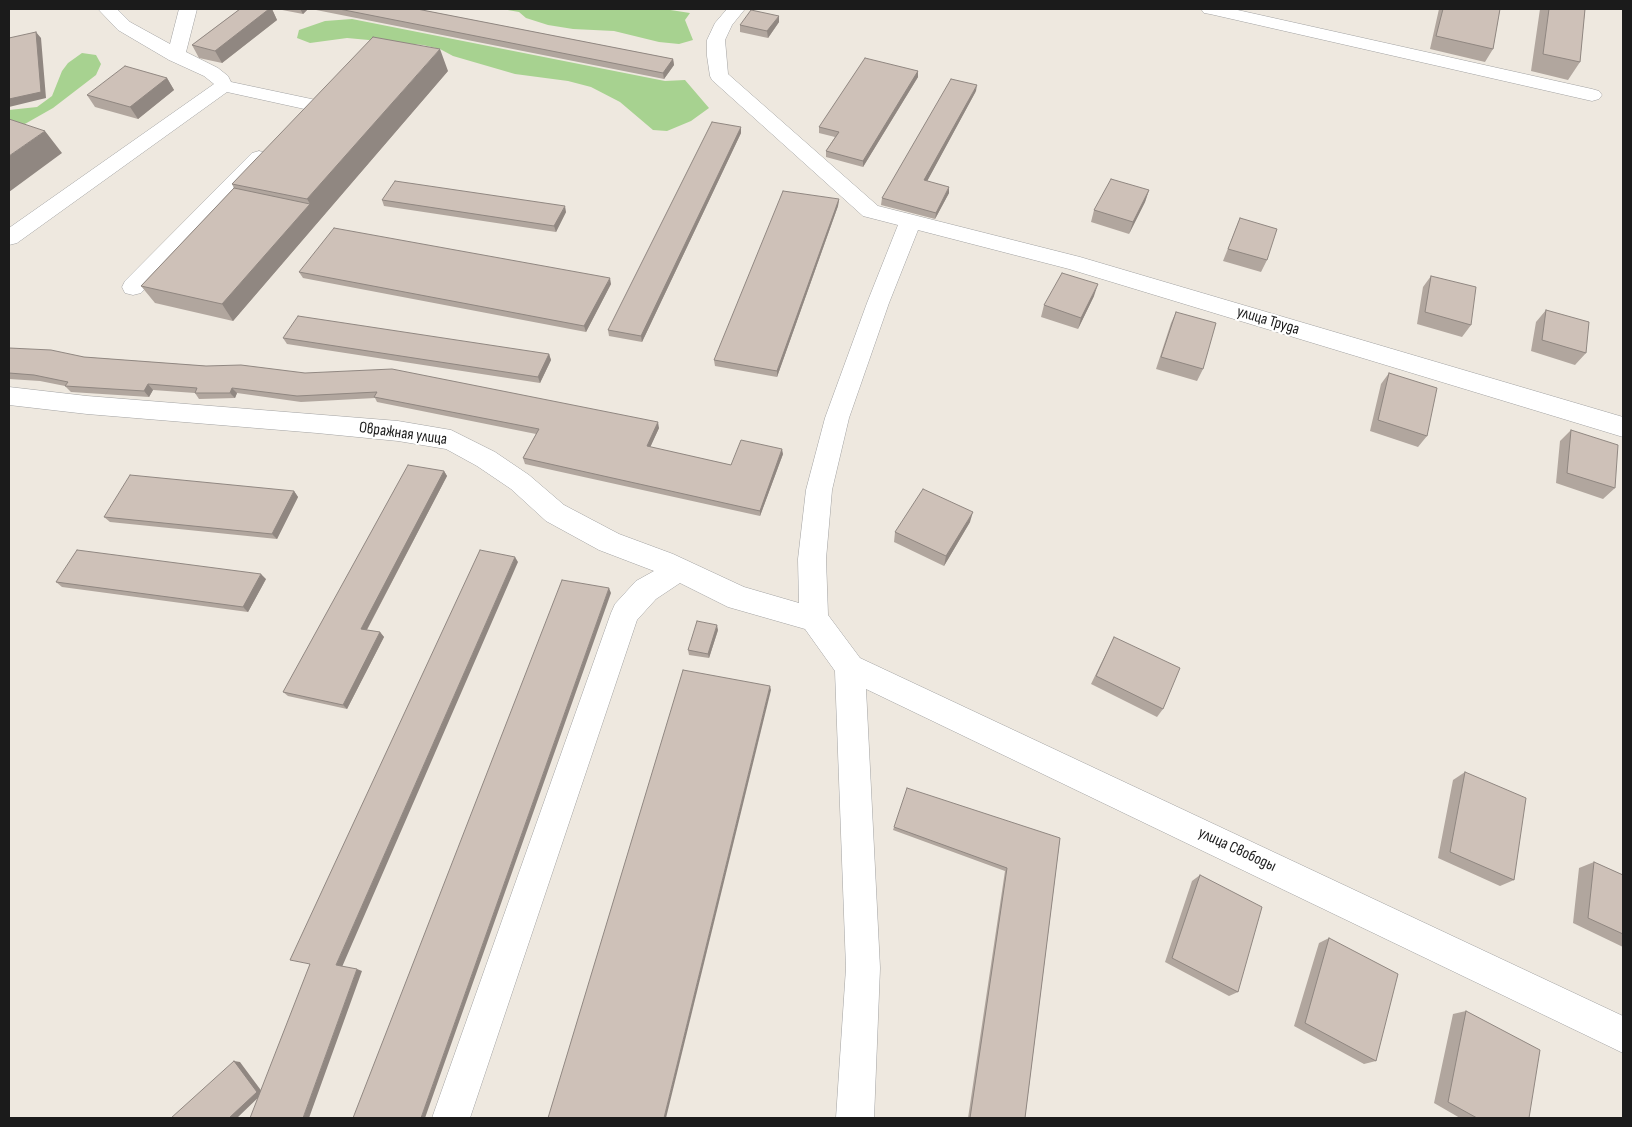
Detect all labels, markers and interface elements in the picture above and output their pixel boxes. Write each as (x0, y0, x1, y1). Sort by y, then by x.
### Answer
street label: улица Труда (1234, 302, 1302, 340)
street label: Овражная улица (358, 418, 448, 450)
street label: улица Свободы (1195, 824, 1279, 876)

